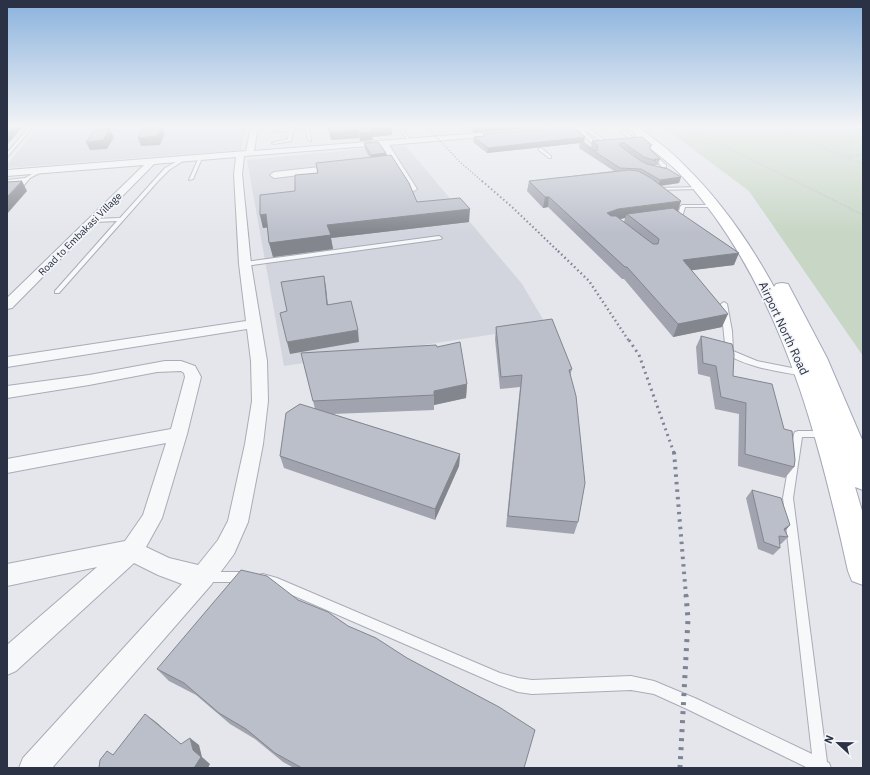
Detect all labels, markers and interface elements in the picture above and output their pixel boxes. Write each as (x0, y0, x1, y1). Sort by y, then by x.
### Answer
street label: Road to Embakasi Village (36, 189, 125, 278)
street label: Airport North Road (756, 279, 812, 377)
north arrow (818, 723, 858, 763)
text: N (821, 733, 837, 746)

